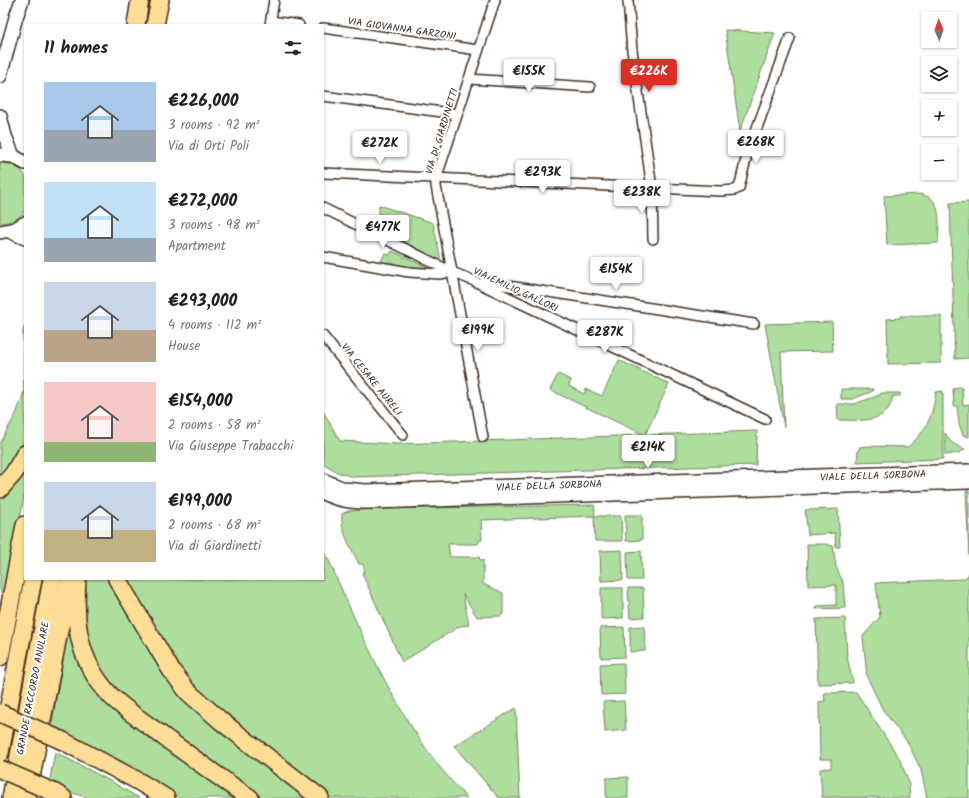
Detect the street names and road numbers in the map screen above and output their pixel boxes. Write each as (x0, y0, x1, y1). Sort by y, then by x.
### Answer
street label: VIA GIOVANNA GARZONI (347, 13, 457, 45)
street label: VIA DI GIARDINETTI (421, 86, 463, 176)
street label: VIA EMILIO GALLORI (470, 263, 561, 317)
street label: VIA CESARE AURELI (337, 340, 406, 420)
street label: VIALE DELLA SORBONA (820, 466, 926, 486)
street label: VIALE DELLA SORBONA (496, 476, 602, 496)
street label: GRANDE RACCORDO ANULARE (12, 619, 54, 756)

